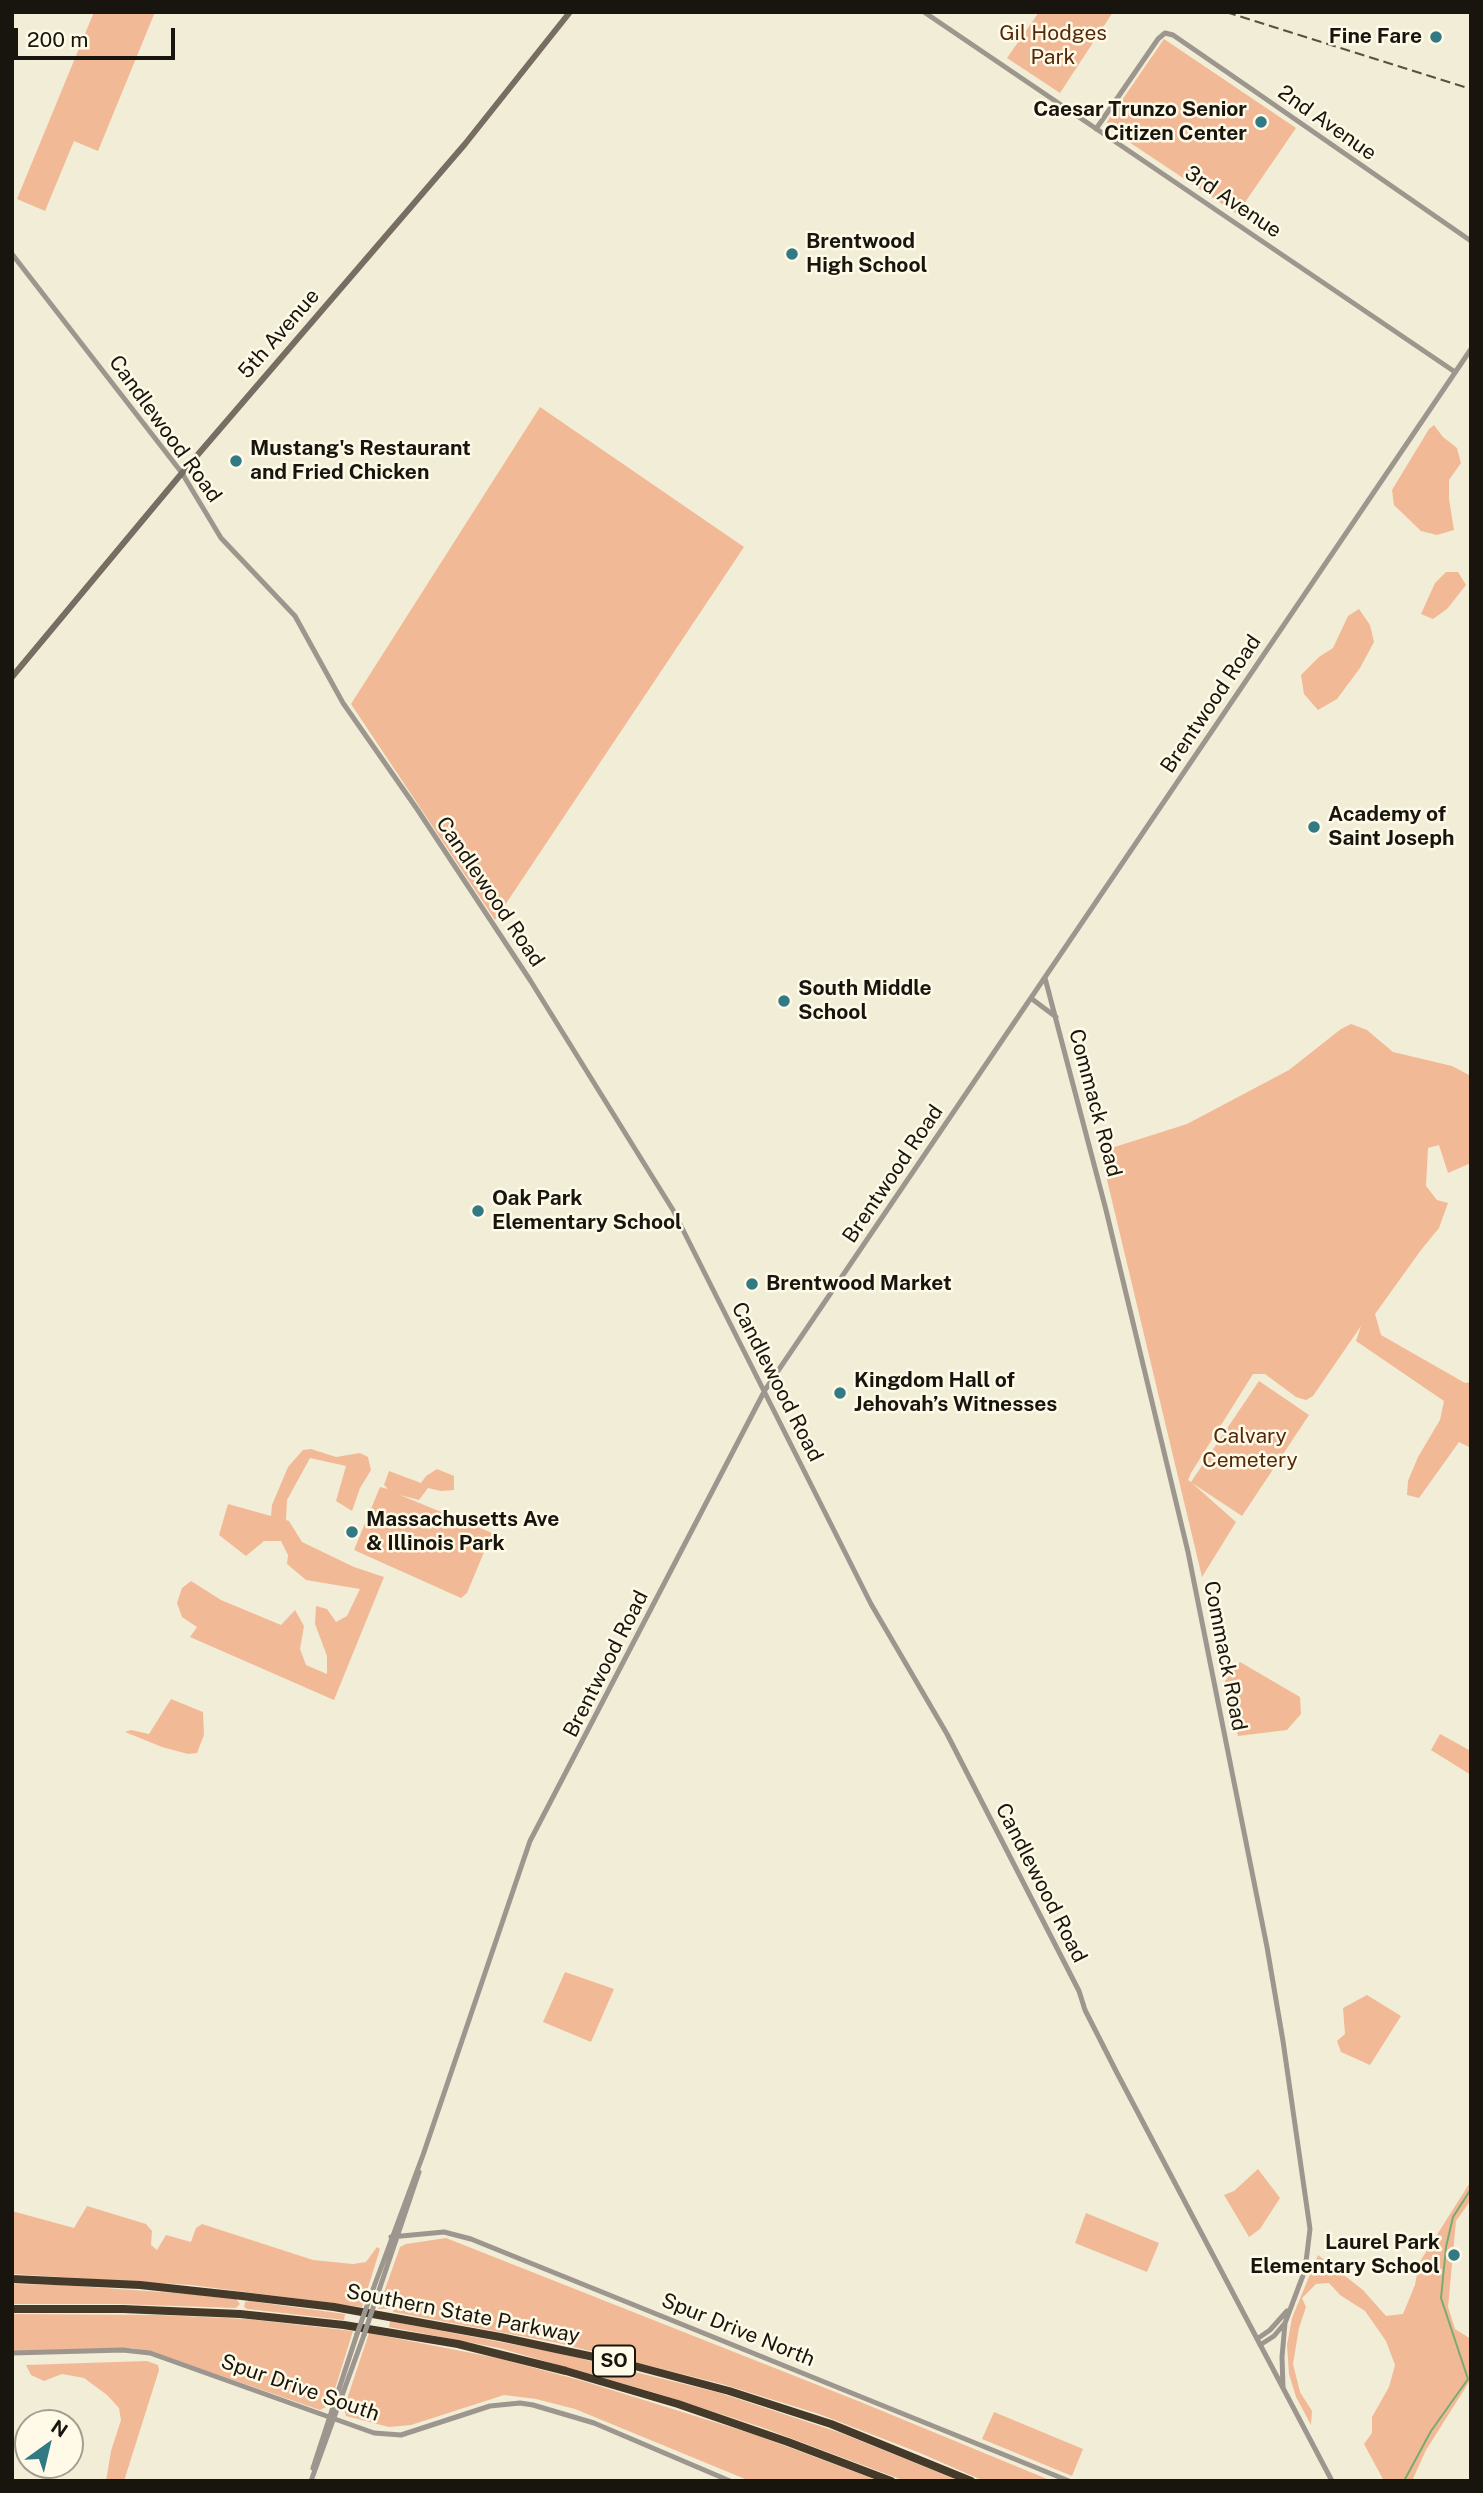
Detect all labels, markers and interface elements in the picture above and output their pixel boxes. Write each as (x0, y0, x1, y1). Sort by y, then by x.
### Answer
scale bar (18, 14, 178, 58)
park label: Gil Hodges Park (999, 21, 1107, 71)
place label: Fine Fare (1329, 24, 1422, 50)
text: 200 m (27, 27, 88, 52)
marker: Fine Fare (1428, 29, 1444, 45)
street label: 2nd Avenue (1273, 80, 1381, 166)
place label: Caesar Trunzo Senior Citizen Center (1033, 97, 1247, 147)
marker: Caesar Trunzo Senior Citizen Center (1253, 114, 1269, 130)
street label: 3rd Avenue (1180, 161, 1286, 243)
place label: Brentwood High School (806, 229, 927, 279)
marker: Brentwood High School (784, 246, 800, 262)
street label: 5th Avenue (233, 284, 325, 384)
street label: Candlewood Road (103, 351, 227, 507)
place label: Mustang's Restaurant and Fried Chicken (250, 436, 471, 486)
marker: Mustang's Restaurant and Fried Chicken (228, 453, 244, 469)
street label: Brentwood Road (1156, 630, 1266, 778)
place label: Academy of Saint Joseph (1328, 802, 1454, 852)
street label: Candlewood Road (430, 812, 550, 972)
marker: Academy of Saint Joseph (1306, 819, 1322, 835)
place label: South Middle School (798, 976, 932, 1026)
marker: South Middle School (776, 993, 792, 1009)
street label: Commack Road (1063, 1026, 1127, 1180)
street label: Brentwood Road (838, 1100, 948, 1248)
place label: Oak Park Elementary School (492, 1186, 682, 1236)
marker: Oak Park Elementary School (470, 1203, 486, 1219)
place label: Brentwood Market (766, 1271, 952, 1297)
marker: Brentwood Market (744, 1276, 760, 1292)
street label: Candlewood Road (726, 1298, 828, 1466)
place label: Kingdom Hall of Jehovah’s Witnesses (854, 1368, 1057, 1418)
marker: Kingdom Hall of Jehovah’s Witnesses (832, 1385, 848, 1401)
park label: Calvary Cemetery (1202, 1424, 1298, 1474)
place label: Massachusetts Ave & Illinois Park (366, 1507, 559, 1557)
marker: Massachusetts Ave & Illinois Park (344, 1524, 360, 1540)
street label: Commack Road (1198, 1579, 1252, 1733)
street label: Brentwood Road (558, 1586, 654, 1742)
street label: Candlewood Road (990, 1799, 1092, 1967)
place label: Laurel Park Elementary School (1250, 2230, 1440, 2280)
marker: Laurel Park Elementary School (1446, 2247, 1462, 2263)
street label: Southern State Parkway (344, 2279, 582, 2349)
street label: Spur Drive North (658, 2288, 818, 2372)
road number: SO (593, 2346, 635, 2376)
street label: Spur Drive South (217, 2349, 383, 2427)
north arrow (14, 2409, 84, 2479)
text: N (47, 2415, 72, 2442)

